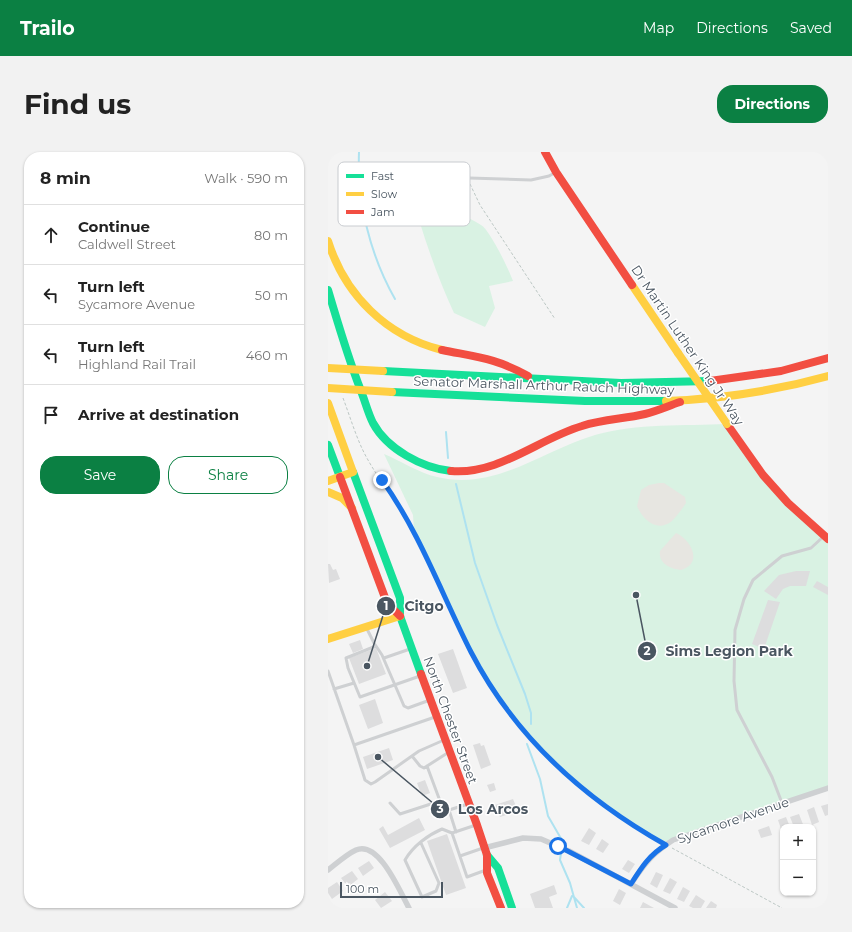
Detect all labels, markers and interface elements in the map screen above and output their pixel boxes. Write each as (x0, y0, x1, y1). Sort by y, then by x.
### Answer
text: Trailo (20, 17, 75, 40)
text: Map (643, 19, 674, 37)
text: Directions (696, 19, 768, 37)
text: Saved (790, 19, 832, 37)
button: Directions (717, 85, 828, 123)
text: Find us (24, 87, 131, 121)
legend (338, 162, 470, 226)
text: 8 min (40, 168, 91, 188)
text: Fast (371, 169, 395, 183)
text: Walk · 590 m (204, 170, 288, 186)
text: Slow (371, 187, 397, 201)
text: Jam (370, 205, 395, 219)
text: Continue (78, 217, 150, 236)
icon: ahead (40, 224, 62, 246)
text: 80 m (254, 227, 288, 243)
text: Caldwell Street (78, 236, 176, 252)
street label: Dr Martin Luther King Jr Way (628, 262, 748, 429)
text: Turn left (78, 277, 145, 296)
icon: left (40, 284, 62, 306)
text: 50 m (255, 287, 288, 303)
text: Sycamore Avenue (78, 296, 195, 312)
text: Turn left (78, 337, 145, 356)
icon: left (40, 344, 62, 366)
text: 460 m (246, 347, 288, 363)
text: Highland Rail Trail (78, 356, 196, 372)
street label: Senator Marshall Arthur Rauch Highway (413, 372, 676, 398)
icon: arrive (40, 404, 62, 426)
text: Arrive at destination (78, 405, 239, 424)
button: Save (40, 456, 160, 494)
button: Share (168, 456, 288, 494)
route end (373, 471, 391, 489)
callout: Citgo (376, 593, 451, 619)
text: Citgo (404, 597, 444, 615)
text: 1 (384, 598, 388, 613)
callout: Sims Legion Park (637, 638, 801, 664)
text: Sims Legion Park (665, 642, 793, 660)
text: 2 (643, 643, 651, 658)
street label: North Chester Street (420, 654, 482, 786)
street label: Sycamore Avenue (675, 793, 791, 847)
callout: Los Arcos (430, 796, 536, 822)
text: Los Arcos (458, 800, 529, 818)
text: 3 (435, 801, 444, 816)
map controls (780, 824, 816, 896)
button: + (780, 824, 816, 860)
route start (549, 837, 567, 855)
button: − (780, 860, 816, 896)
scale bar (340, 880, 443, 899)
text: 100 m (346, 882, 379, 896)

